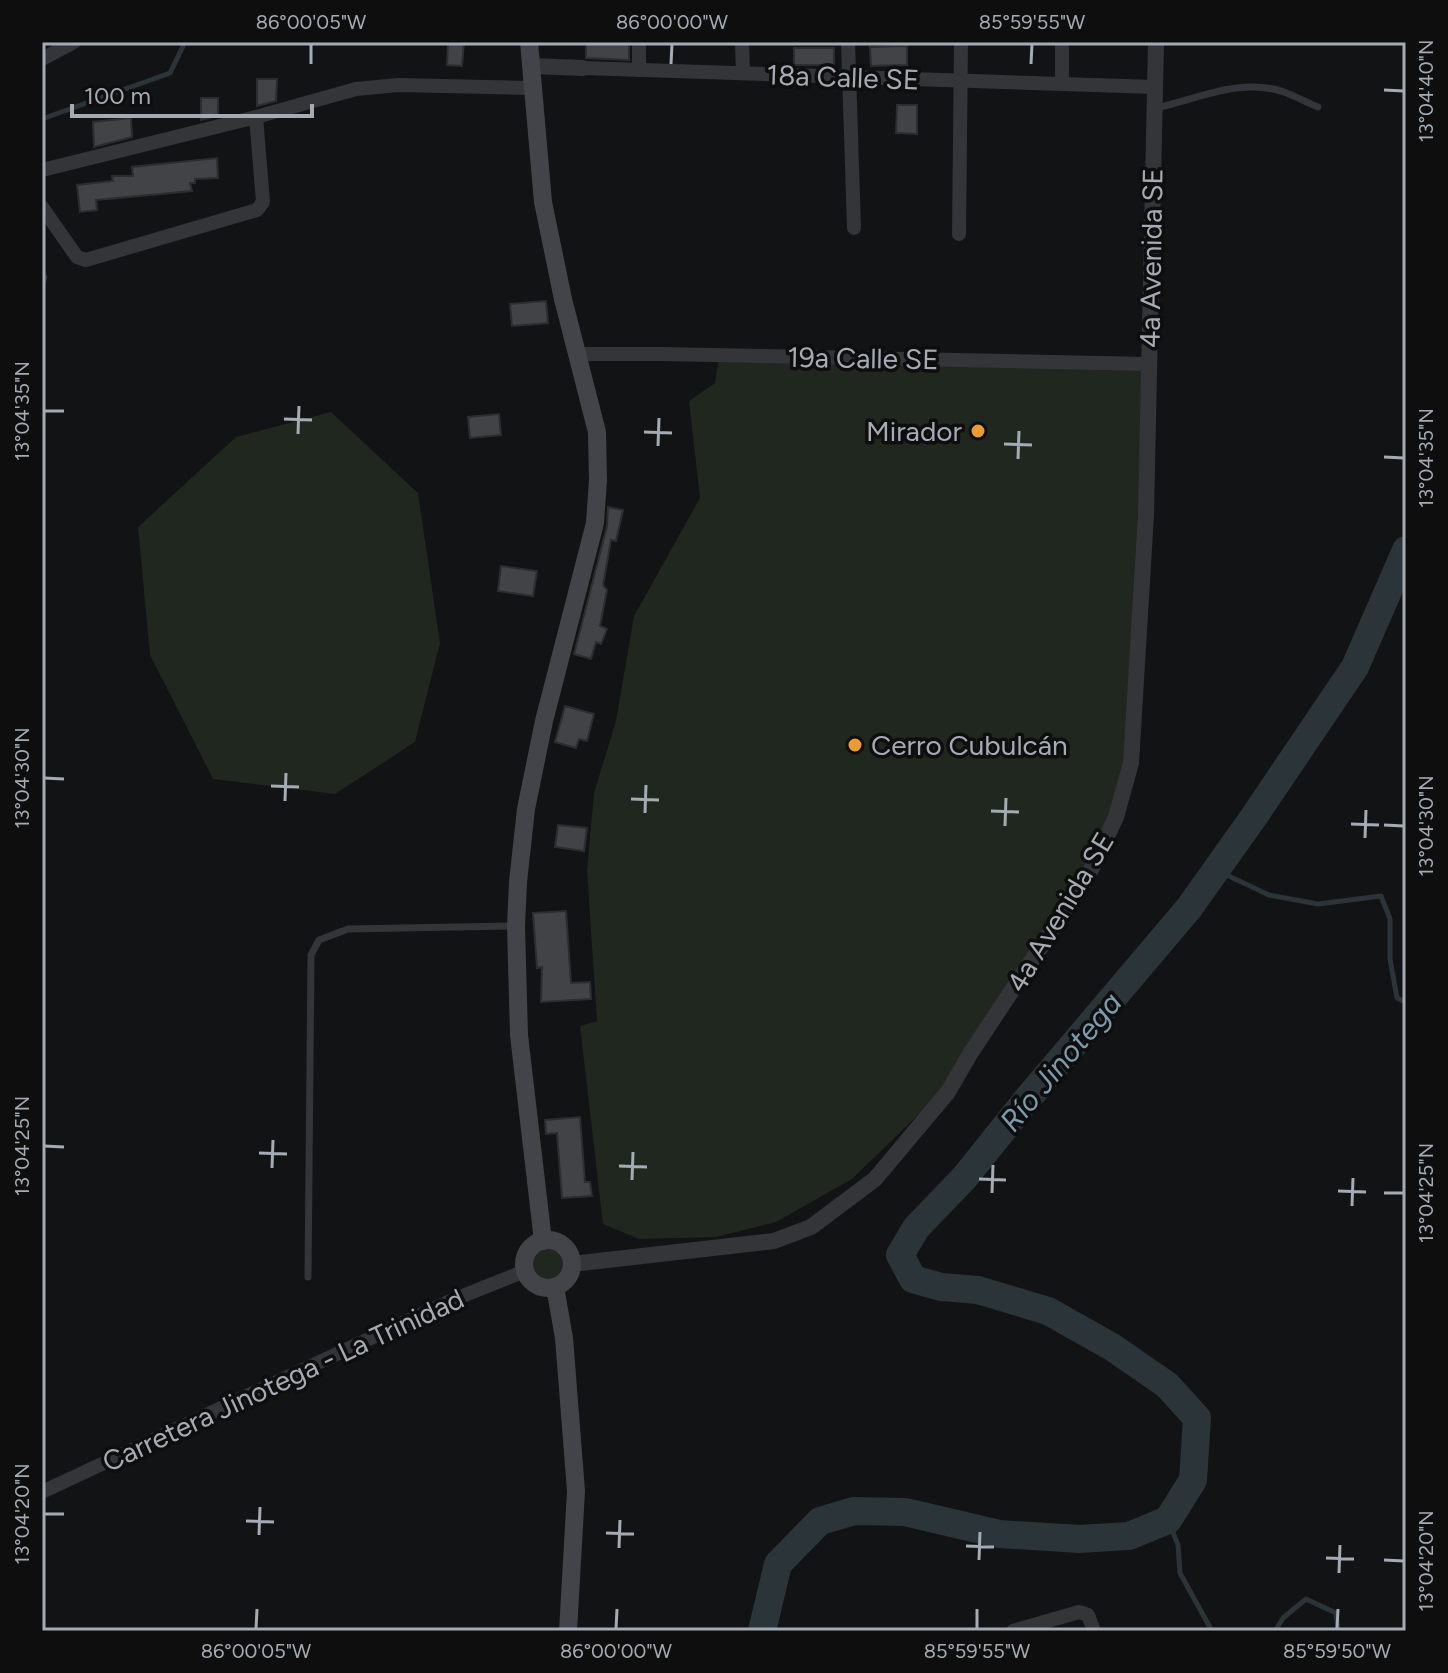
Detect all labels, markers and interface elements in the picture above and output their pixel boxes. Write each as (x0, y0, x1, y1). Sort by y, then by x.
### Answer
text: 86°00'05"W (256, 10, 366, 34)
text: 86°00'00"W (616, 10, 728, 34)
text: 85°59'55"W (979, 10, 1085, 34)
text: 13°04'40"N (1414, 40, 1438, 142)
street label: 18a Calle SE (766, 57, 920, 97)
scale bar (72, 68, 312, 118)
text: 100 m (84, 81, 151, 110)
street label: 4a Avenida SE (1132, 168, 1170, 348)
street label: 19a Calle SE (787, 340, 939, 376)
text: 13°04'35"N (10, 361, 34, 461)
text: 13°04'35"N (1414, 408, 1438, 508)
place label: Mirador (866, 414, 963, 448)
marker: Mirador (969, 422, 987, 440)
text: 13°04'30"N (10, 727, 34, 829)
place label: Cerro Cubulcán (871, 728, 1068, 762)
marker: Cerro Cubulcán (846, 736, 864, 754)
text: 13°04'30"N (1414, 775, 1438, 877)
street label: 4a Avenida SE (999, 826, 1121, 998)
water label: Río Jinotega (992, 985, 1130, 1139)
text: 13°04'25"N (10, 1096, 34, 1196)
text: 13°04'25"N (1414, 1143, 1438, 1243)
street label: Carretera Jinotega - La Trinidad (97, 1281, 469, 1479)
text: 13°04'20"N (10, 1463, 34, 1565)
text: 13°04'20"N (1414, 1510, 1438, 1612)
text: 86°00'05"W (201, 1639, 311, 1663)
text: 86°00'00"W (560, 1639, 672, 1663)
text: 85°59'55"W (924, 1639, 1030, 1663)
text: 85°59'50"W (1283, 1639, 1391, 1663)

